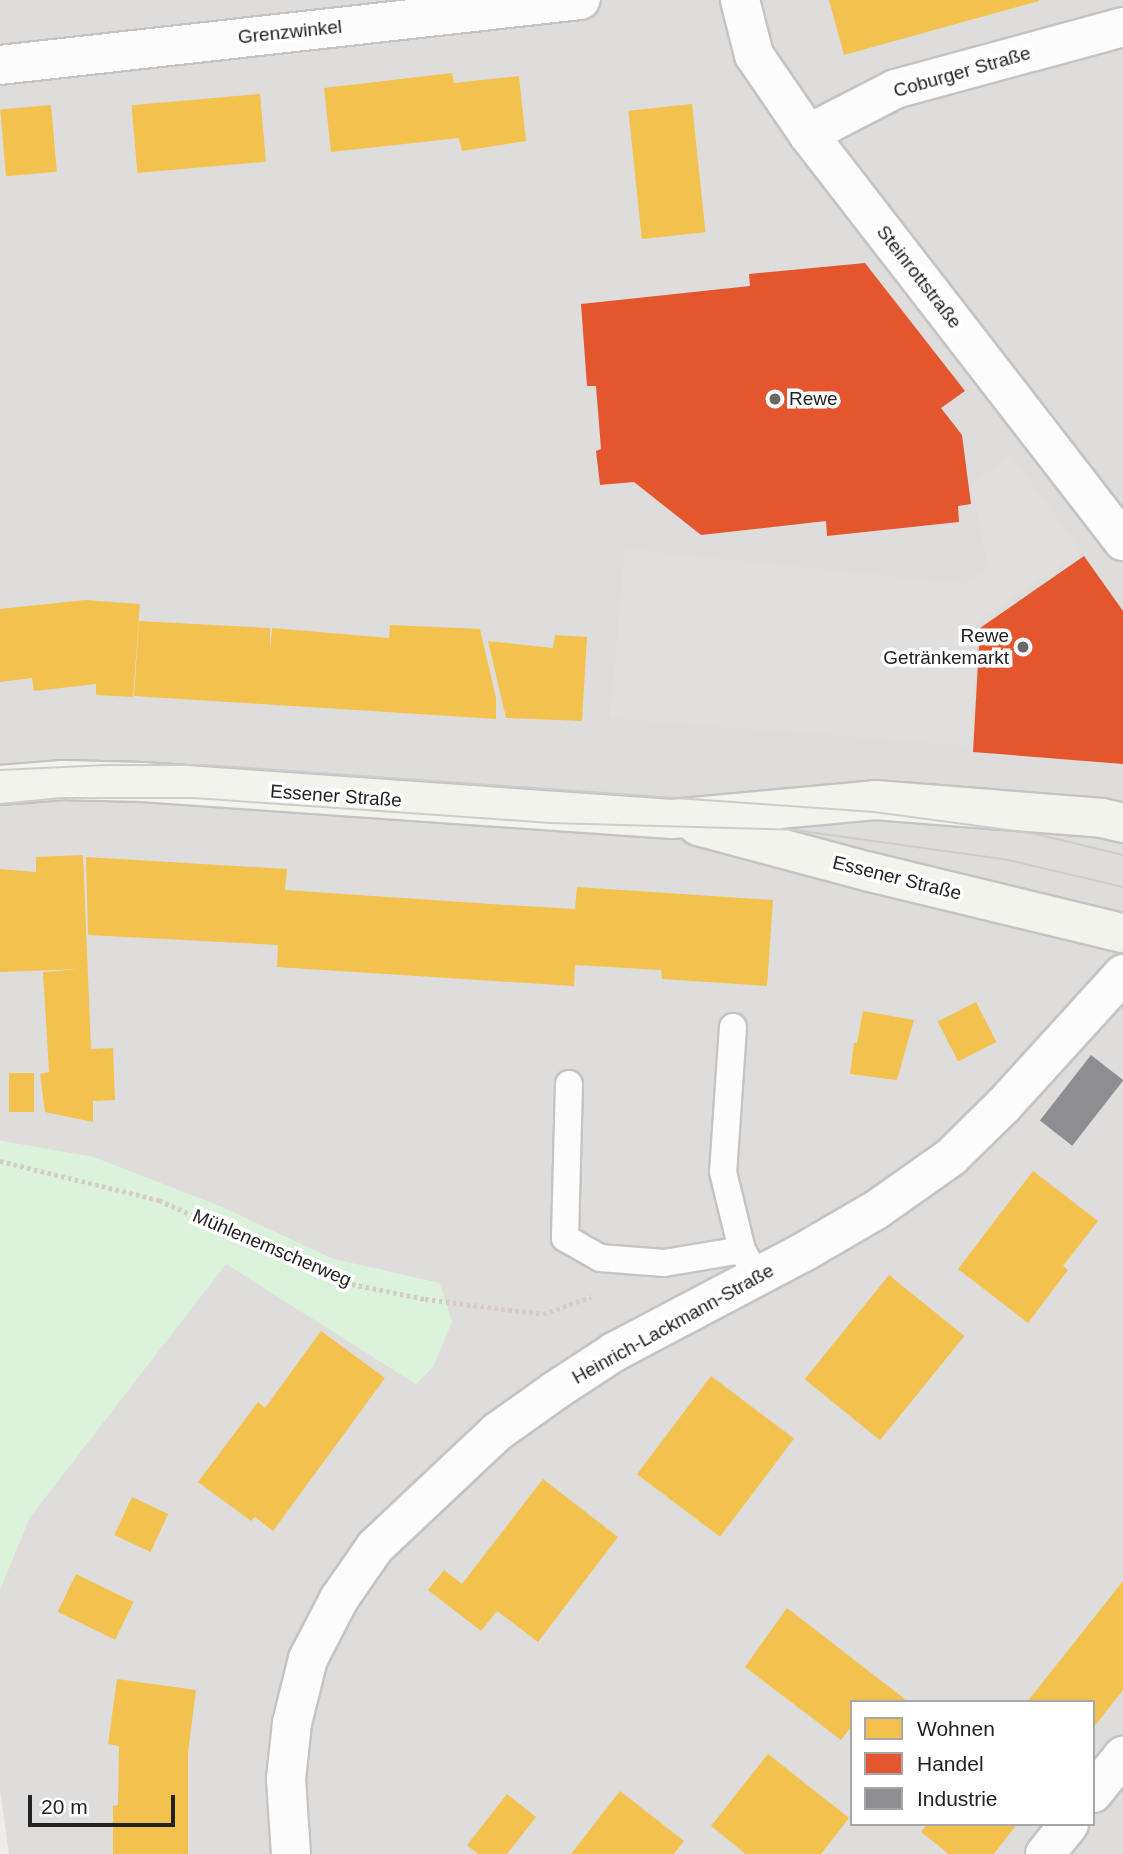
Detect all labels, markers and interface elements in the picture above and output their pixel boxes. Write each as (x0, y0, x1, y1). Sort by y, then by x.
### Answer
street label: Grenzwinkel (237, 15, 343, 49)
street label: Coburger Straße (891, 42, 1033, 102)
street label: Steinrottstraße (872, 221, 966, 333)
place label: Rewe (789, 388, 838, 410)
marker: Rewe (767, 391, 783, 407)
place label: Rewe Getränkemarkt (883, 625, 1009, 669)
marker: Rewe Getränkemarkt (1015, 639, 1031, 655)
street label: Essener Straße (269, 780, 403, 812)
street label: Essener Straße (830, 851, 964, 905)
street label: Mühlenemscherweg (189, 1204, 355, 1292)
street label: Heinrich-Lackmann-Straße (568, 1259, 778, 1389)
legend (850, 1700, 1095, 1826)
text: Wohnen (917, 1717, 995, 1740)
text: Handel (917, 1752, 984, 1775)
scale bar (32, 1780, 178, 1824)
text: Industrie (917, 1787, 998, 1810)
text: 20 m (41, 1795, 88, 1818)

